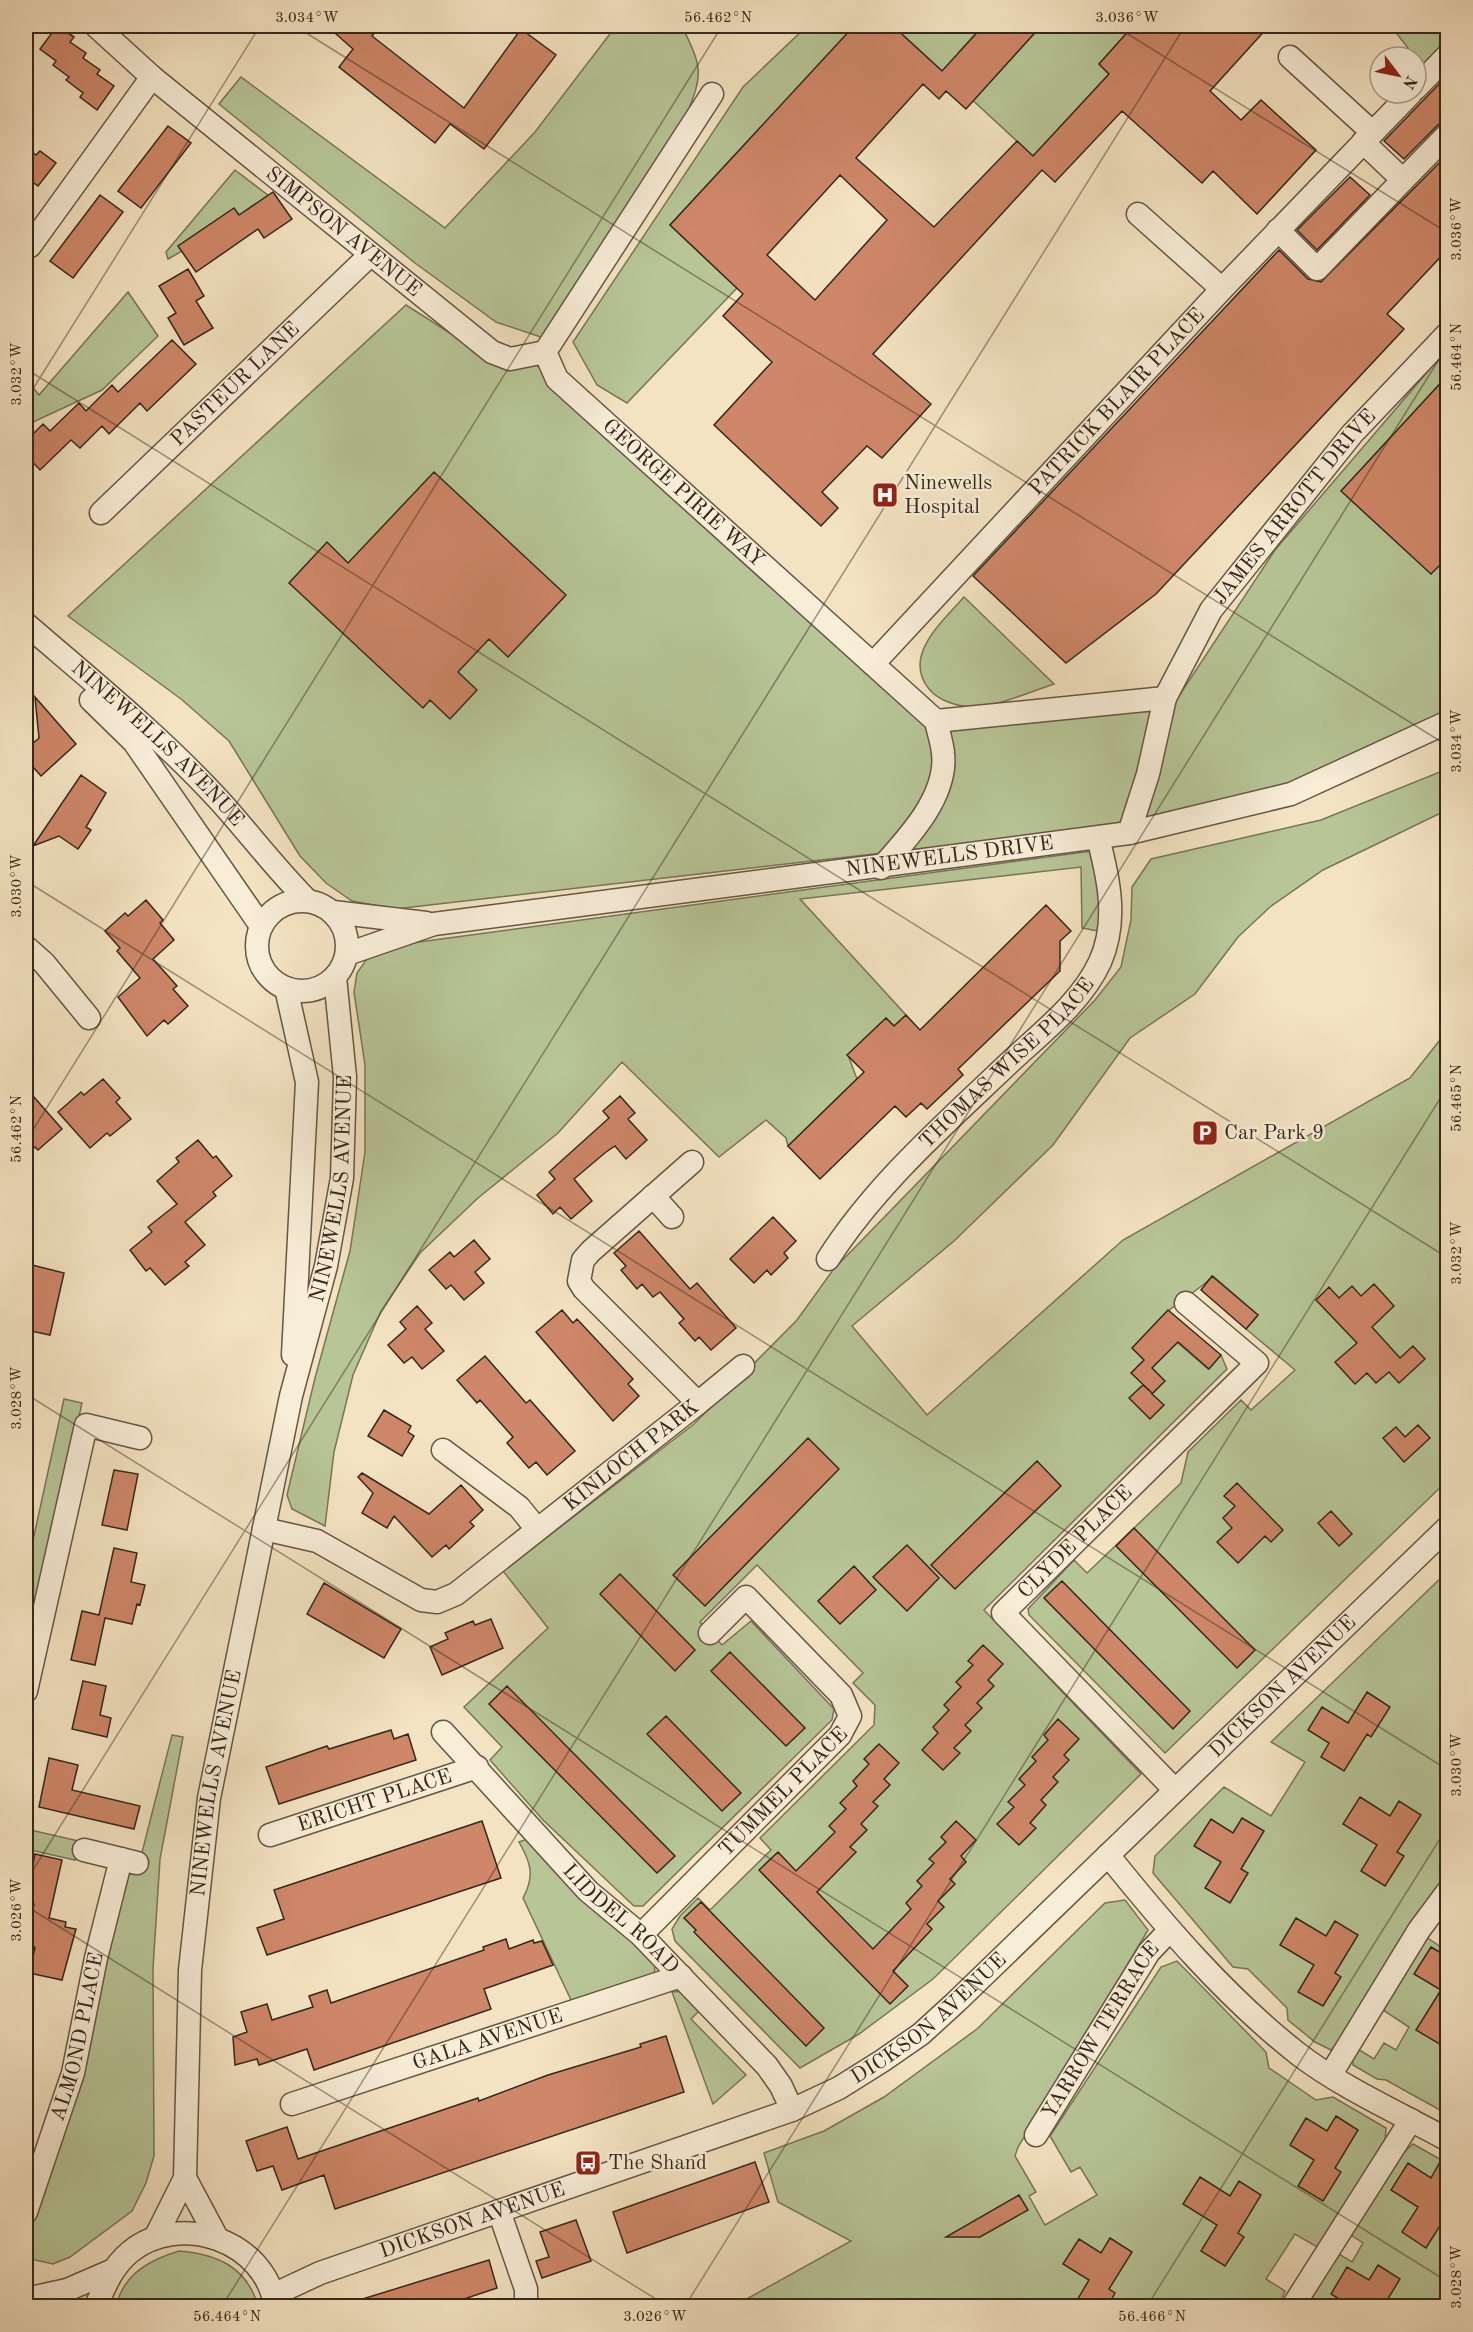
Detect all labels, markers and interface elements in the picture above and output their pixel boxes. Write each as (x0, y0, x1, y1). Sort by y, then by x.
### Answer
text: 3.034°W (275, 11, 339, 26)
text: 56.462°N (684, 11, 752, 26)
text: 3.036°W (1095, 11, 1159, 26)
north arrow (1368, 45, 1428, 105)
text: N (1399, 72, 1419, 92)
street label: SIMPSON AVENUE (262, 163, 425, 301)
text: 3.036°W (1450, 197, 1465, 261)
street label: PATRICK BLAIR PLACE (1025, 304, 1209, 499)
street label: PASTEUR LANE (167, 318, 304, 450)
text: 56.464°N (1450, 323, 1465, 391)
text: 3.032°W (10, 342, 25, 406)
street label: JAMES ARROTT DRIVE (1210, 405, 1380, 608)
street label: GEORGE PIRIE WAY (599, 415, 768, 571)
place label: Ninewells Hospital (904, 473, 992, 518)
hospital icon: Ninewells Hospital (870, 480, 900, 510)
street label: NINEWELLS AVENUE (67, 657, 248, 830)
text: 3.034°W (1450, 709, 1465, 773)
street label: NINEWELLS DRIVE (844, 832, 1055, 881)
text: 3.030°W (10, 854, 25, 918)
street label: THOMAS WISE PLACE (916, 974, 1098, 1153)
text: 56.465°N (1450, 1064, 1465, 1132)
street label: NINEWELLS AVENUE (306, 1075, 356, 1304)
text: 56.462°N (10, 1095, 25, 1163)
parking icon: Car Park 9 (1190, 1118, 1220, 1148)
place label: Car Park 9 (1224, 1123, 1324, 1144)
text: 3.032°W (1450, 1221, 1465, 1285)
text: 3.028°W (10, 1366, 25, 1430)
street label: KINLOCH PARK (560, 1396, 703, 1515)
street label: CLYDE PLACE (1014, 1482, 1136, 1602)
street label: DICKSON AVENUE (1205, 1611, 1360, 1762)
street label: NINEWELLS AVENUE (188, 1668, 245, 1898)
street label: TUMMEL PLACE (715, 1723, 852, 1861)
text: 3.030°W (1450, 1733, 1465, 1797)
street label: ERICHT PLACE (295, 1766, 454, 1836)
street label: LIDDEL ROAD (558, 1860, 683, 1978)
text: 3.026°W (10, 1878, 25, 1942)
street label: YARROW TERRACE (1038, 1938, 1163, 2123)
street label: DICKSON AVENUE (847, 1949, 1011, 2088)
street label: ALMOND PLACE (47, 1951, 107, 2124)
street label: GALA AVENUE (410, 2005, 565, 2074)
bus stop icon: The Shand (573, 2148, 603, 2178)
place label: The Shand (608, 2153, 707, 2174)
street label: DICKSON AVENUE (377, 2179, 568, 2262)
text: 3.028°W (1450, 2245, 1465, 2309)
text: 56.464°N (193, 2310, 261, 2325)
text: 3.026°W (623, 2310, 687, 2325)
text: 56.466°N (1118, 2310, 1186, 2325)

